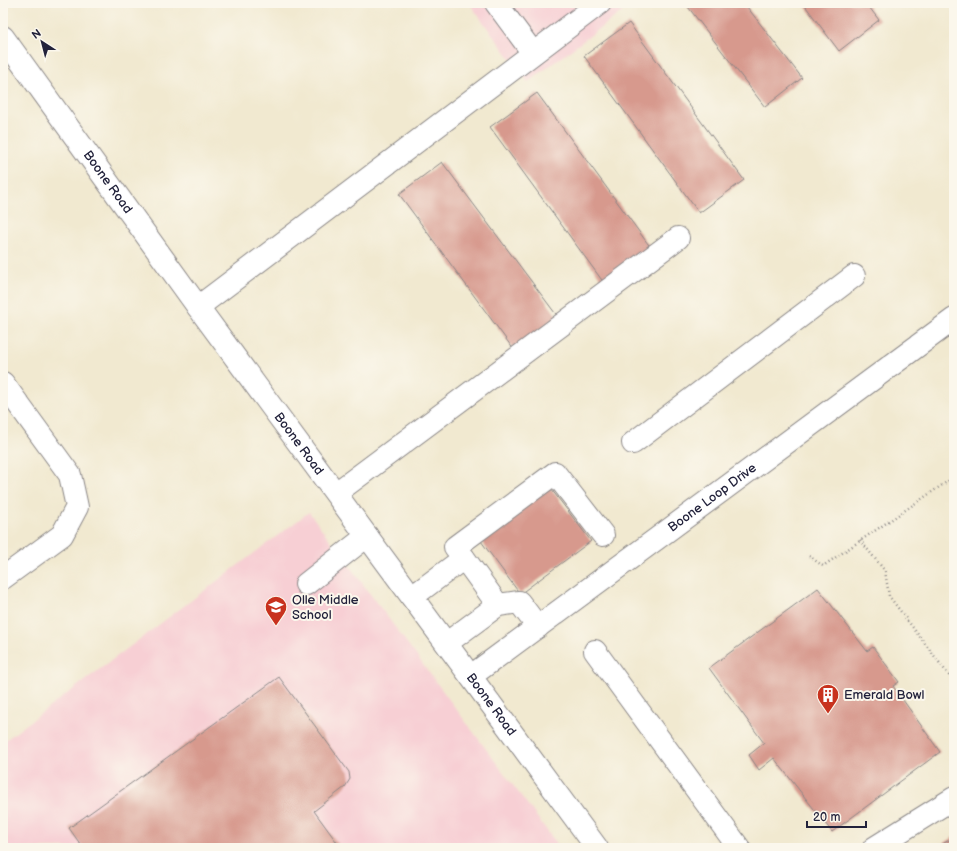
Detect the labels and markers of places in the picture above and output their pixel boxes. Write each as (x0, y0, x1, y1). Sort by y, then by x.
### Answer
place label: Olle Middle School (292, 592, 359, 623)
school or university icon: Olle Middle School (263, 594, 289, 627)
building icon: Emerald Bowl (815, 682, 841, 715)
place label: Emerald Bowl (844, 687, 925, 703)

